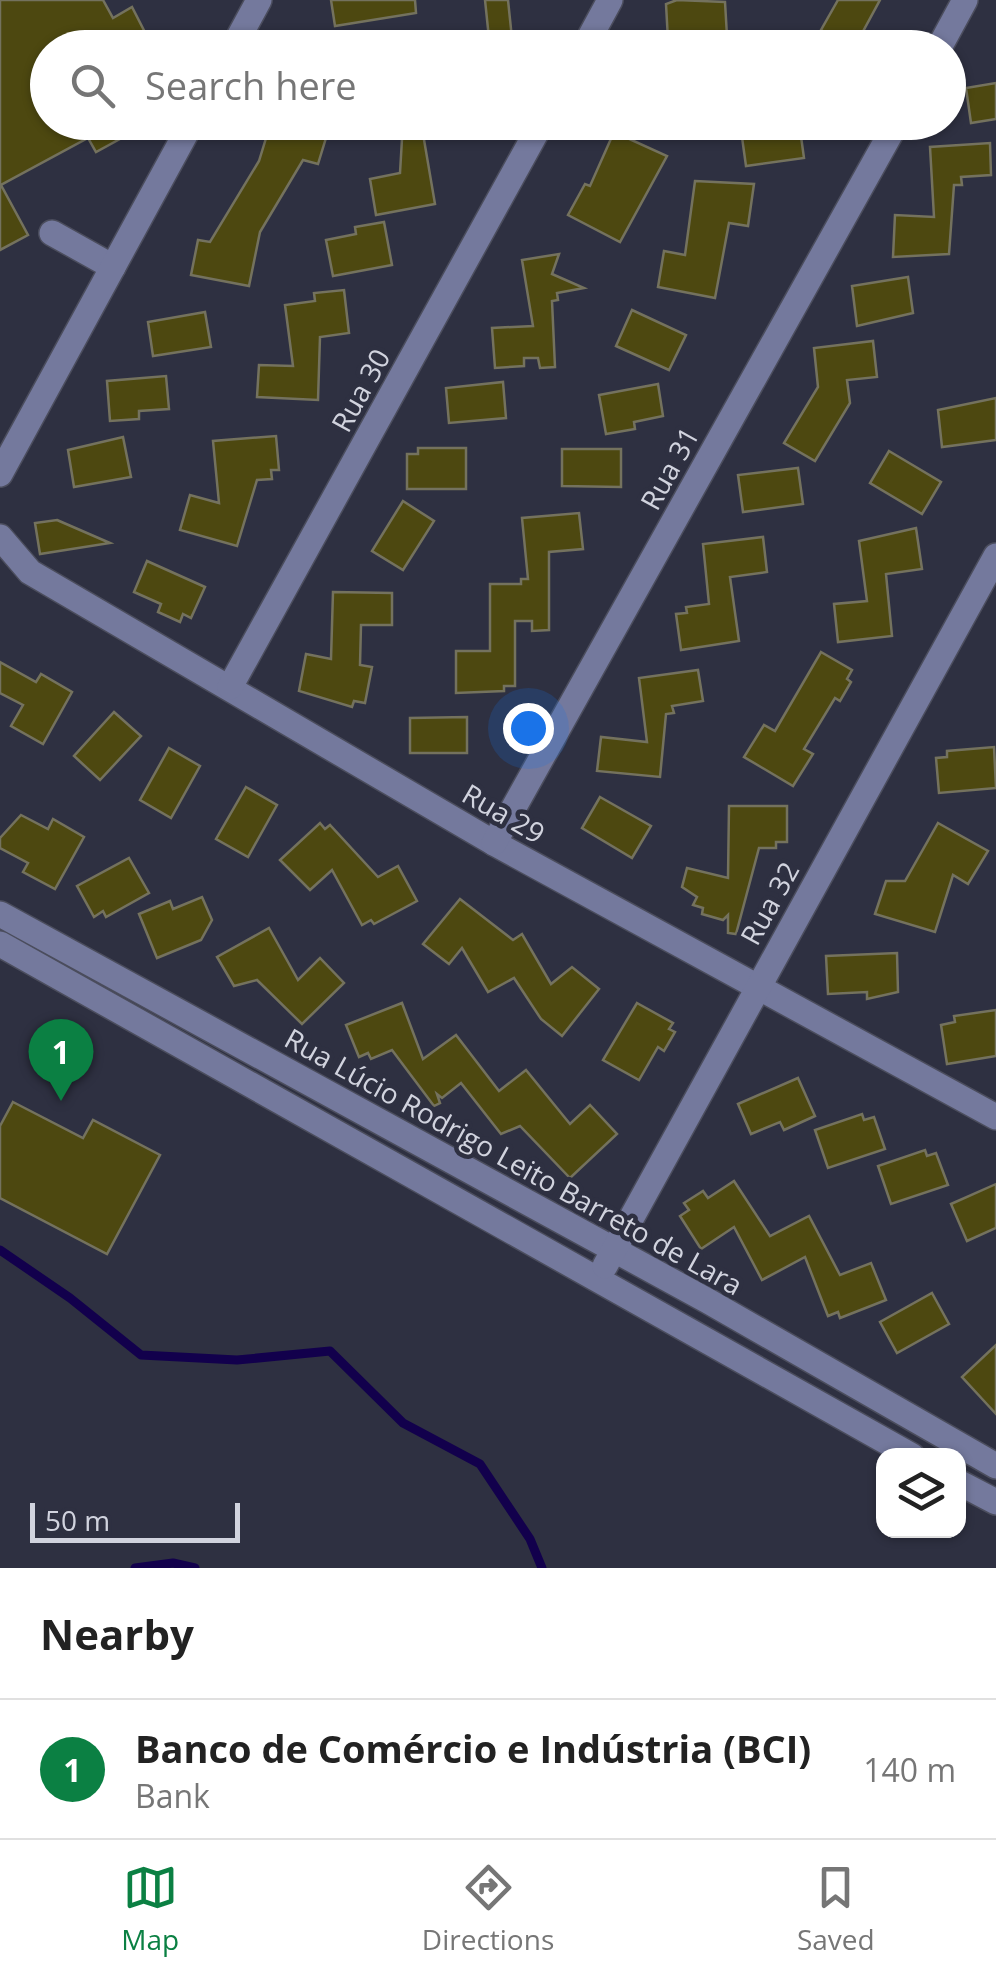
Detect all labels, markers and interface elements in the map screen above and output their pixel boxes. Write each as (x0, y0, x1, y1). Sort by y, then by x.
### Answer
search box (30, 30, 966, 140)
icon: search (65, 58, 120, 113)
text: Search here (145, 59, 357, 111)
street label: Rua 30 (322, 342, 398, 438)
street label: Rua 31 (631, 420, 707, 516)
your location (503, 703, 554, 754)
street label: Rua 29 (456, 774, 552, 852)
street label: Rua 32 (731, 855, 807, 951)
pin: 1 (28, 1018, 94, 1101)
street label: Rua Lúcio Rodrigo Leito Barreto de Lara (278, 1019, 750, 1303)
map controls (876, 1448, 966, 1538)
button: layers (876, 1448, 966, 1538)
scale bar (30, 1498, 240, 1542)
text: 50 m (45, 1501, 110, 1539)
text: Nearby (40, 1605, 194, 1662)
text: Banco de Comércio e Indústria (BCI) (135, 1722, 811, 1774)
text: 1 (63, 1748, 82, 1791)
text: 140 m (863, 1748, 956, 1791)
text: Bank (135, 1774, 210, 1817)
tab: Map (121, 1860, 179, 1958)
tab: Directions (422, 1860, 554, 1958)
tab: Saved (797, 1860, 875, 1958)

